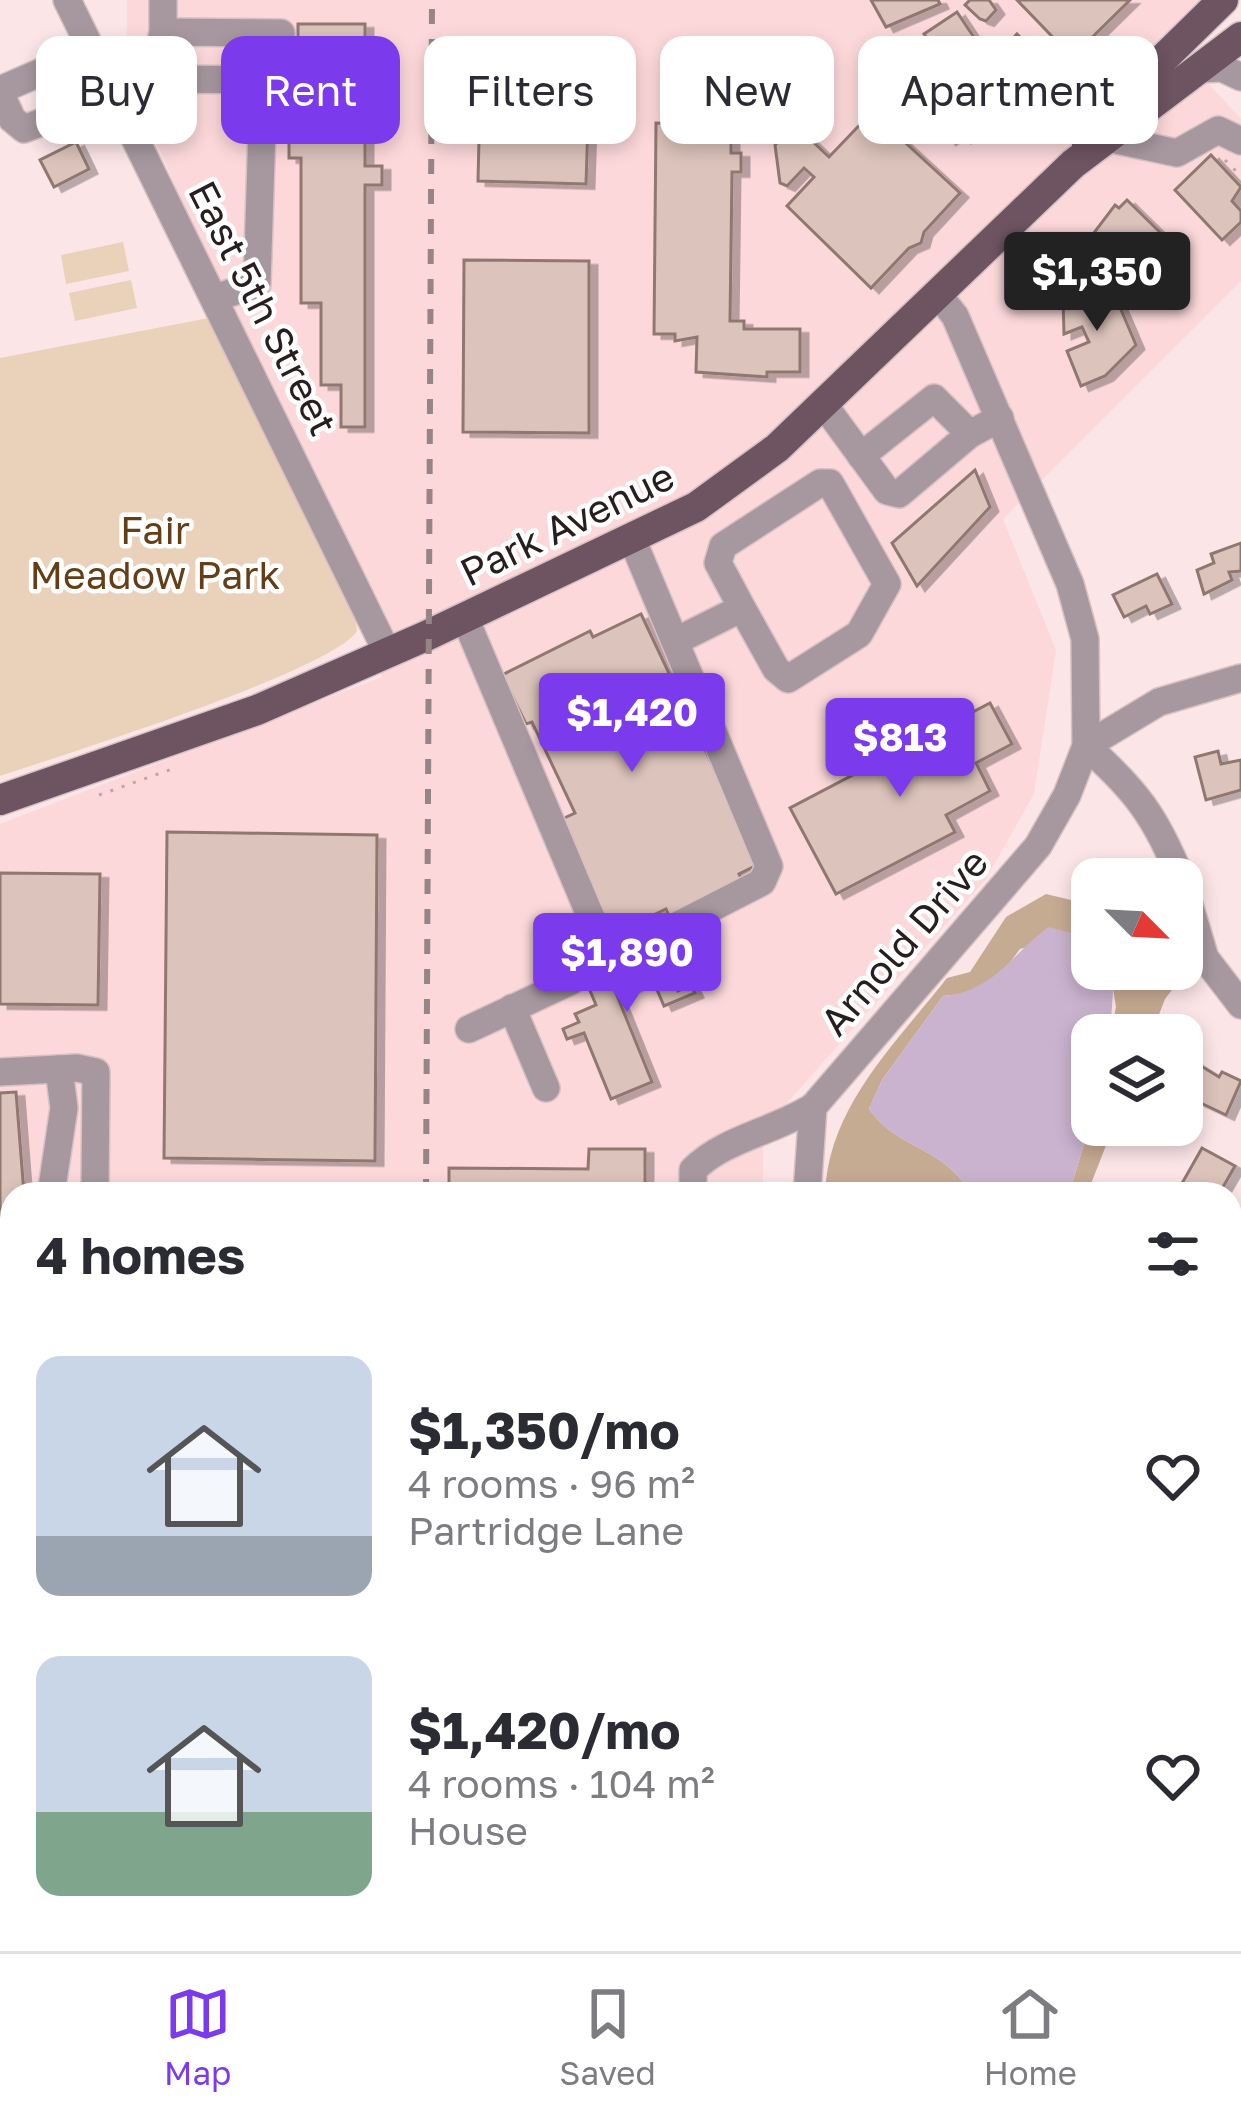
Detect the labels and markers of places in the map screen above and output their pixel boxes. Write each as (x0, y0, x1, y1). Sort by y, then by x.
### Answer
pin: $1,350 (999, 232, 1195, 334)
pin: $1,420 (534, 673, 730, 775)
pin: $813 (829, 698, 971, 800)
pin: $1,890 (529, 913, 725, 1015)

